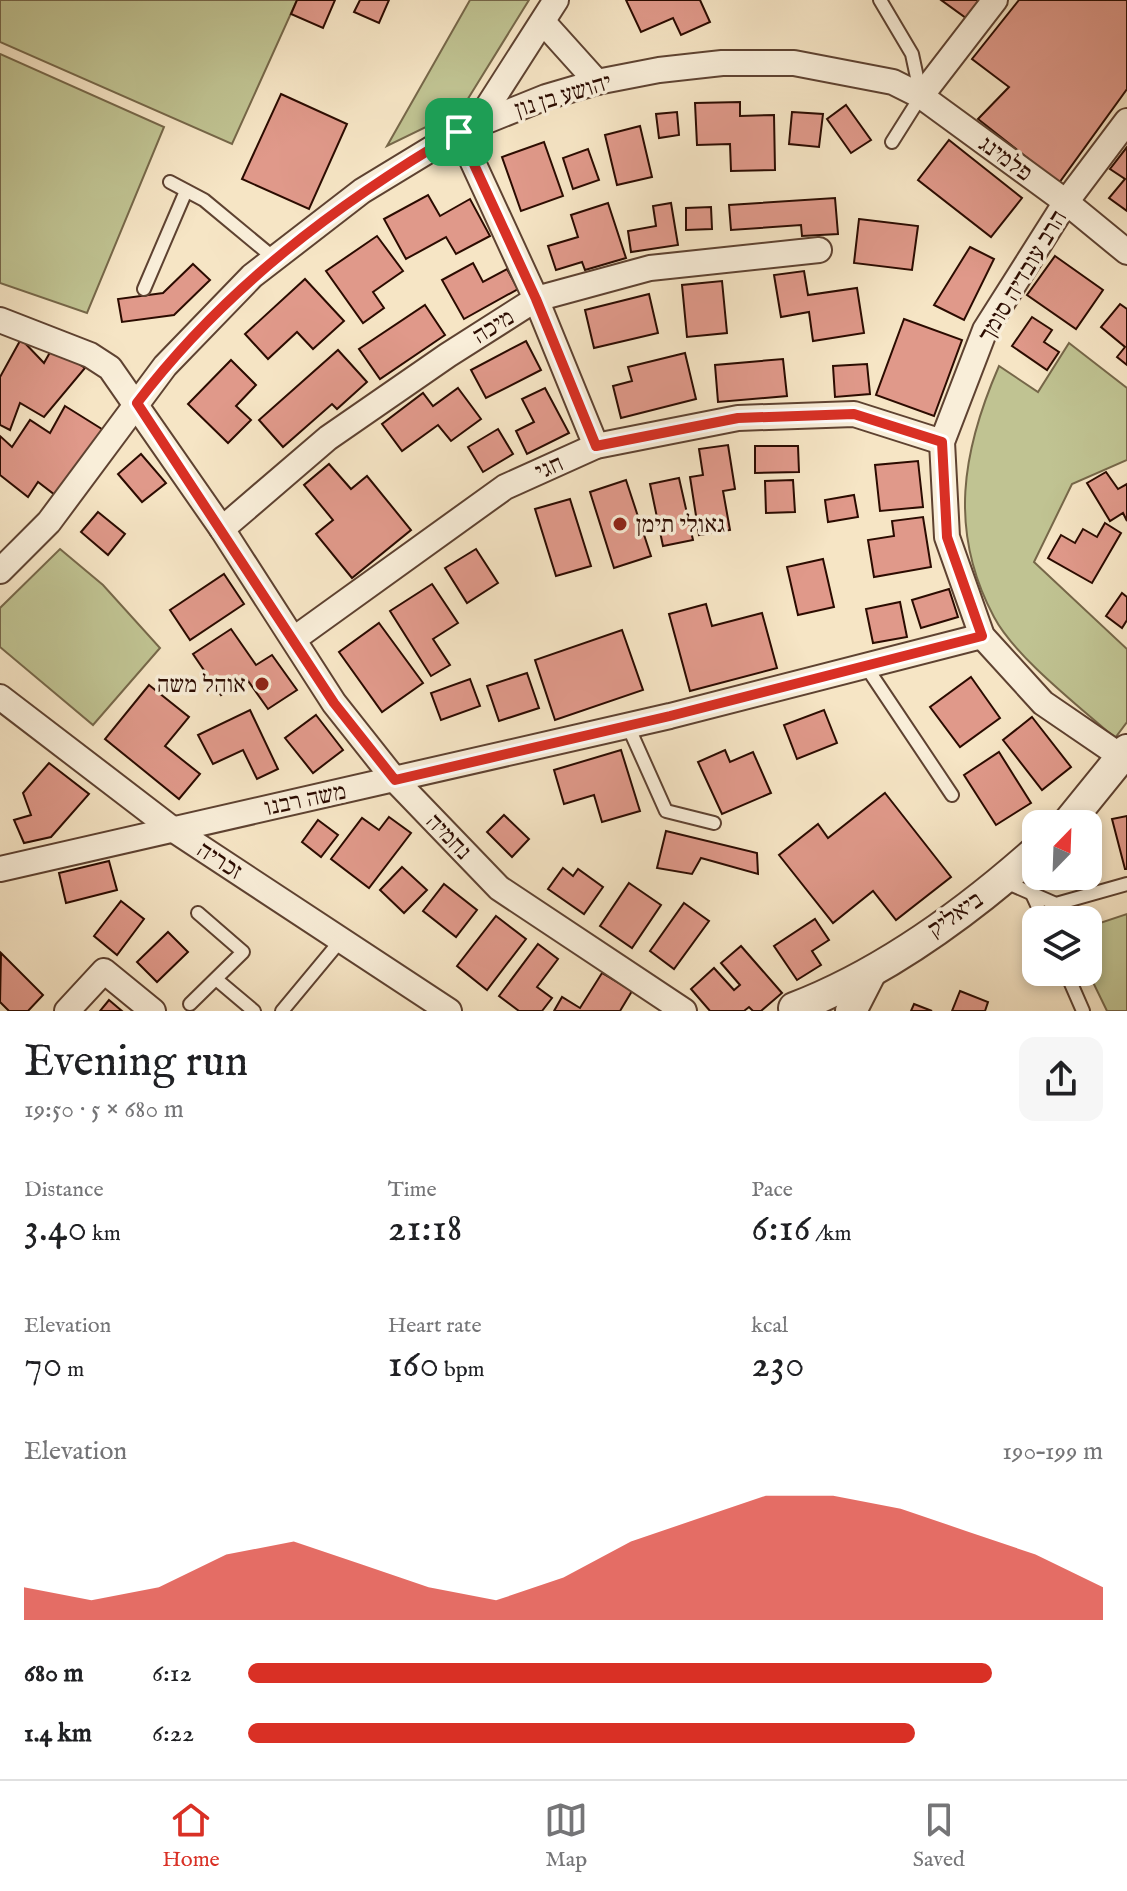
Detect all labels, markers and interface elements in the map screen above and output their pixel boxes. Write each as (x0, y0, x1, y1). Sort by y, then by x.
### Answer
street label: יהושע בן נון (511, 67, 616, 126)
pin (425, 98, 493, 166)
icon: arrive (437, 110, 481, 154)
street label: פלמינג (972, 129, 1038, 189)
street label: הרב עובדיה סומך (972, 205, 1075, 349)
street label: מיכה (467, 303, 520, 352)
street label: חגי (531, 449, 569, 488)
place label: גאולי תימן (636, 510, 725, 541)
marker: גאולי תימן (611, 515, 629, 533)
place label: אוהל משה (157, 670, 246, 701)
marker: אוהל משה (253, 675, 271, 693)
street label: משה רבנו (261, 777, 349, 824)
street label: נחמיה (418, 807, 478, 867)
north arrow (1022, 810, 1102, 890)
map controls (1022, 810, 1102, 986)
street label: זכריה (190, 835, 248, 887)
street label: ביאליק (922, 885, 990, 945)
button: layers (1022, 906, 1102, 986)
text: Evening run (24, 1035, 248, 1091)
button: share (1019, 1037, 1103, 1121)
text: 19:50 · 5 × 680 m (24, 1093, 184, 1126)
text: Distance (24, 1176, 104, 1204)
text: Time (388, 1176, 437, 1204)
text: Pace (751, 1176, 793, 1204)
text: 3.40 (24, 1204, 87, 1255)
text: 21:18 (388, 1204, 462, 1255)
text: 6:16 (751, 1204, 811, 1255)
text: km (87, 1220, 121, 1248)
text: /km (811, 1220, 852, 1248)
text: Elevation (24, 1312, 111, 1340)
text: Heart rate (388, 1312, 482, 1340)
text: kcal (751, 1312, 788, 1340)
text: 70 (24, 1340, 62, 1391)
text: 160 (388, 1340, 439, 1391)
text: 230 (751, 1340, 805, 1391)
text: m (62, 1356, 84, 1384)
text: bpm (439, 1356, 485, 1384)
text: Elevation (24, 1435, 127, 1468)
text: 190–199 m (1002, 1435, 1103, 1468)
text: 680 m (24, 1657, 84, 1690)
text: 6:12 (152, 1657, 192, 1690)
text: 1.4 km (24, 1717, 92, 1750)
text: 6:22 (152, 1717, 194, 1750)
tab: Home (162, 1798, 220, 1874)
tab: Map (544, 1798, 588, 1874)
tab: Saved (913, 1798, 965, 1874)

